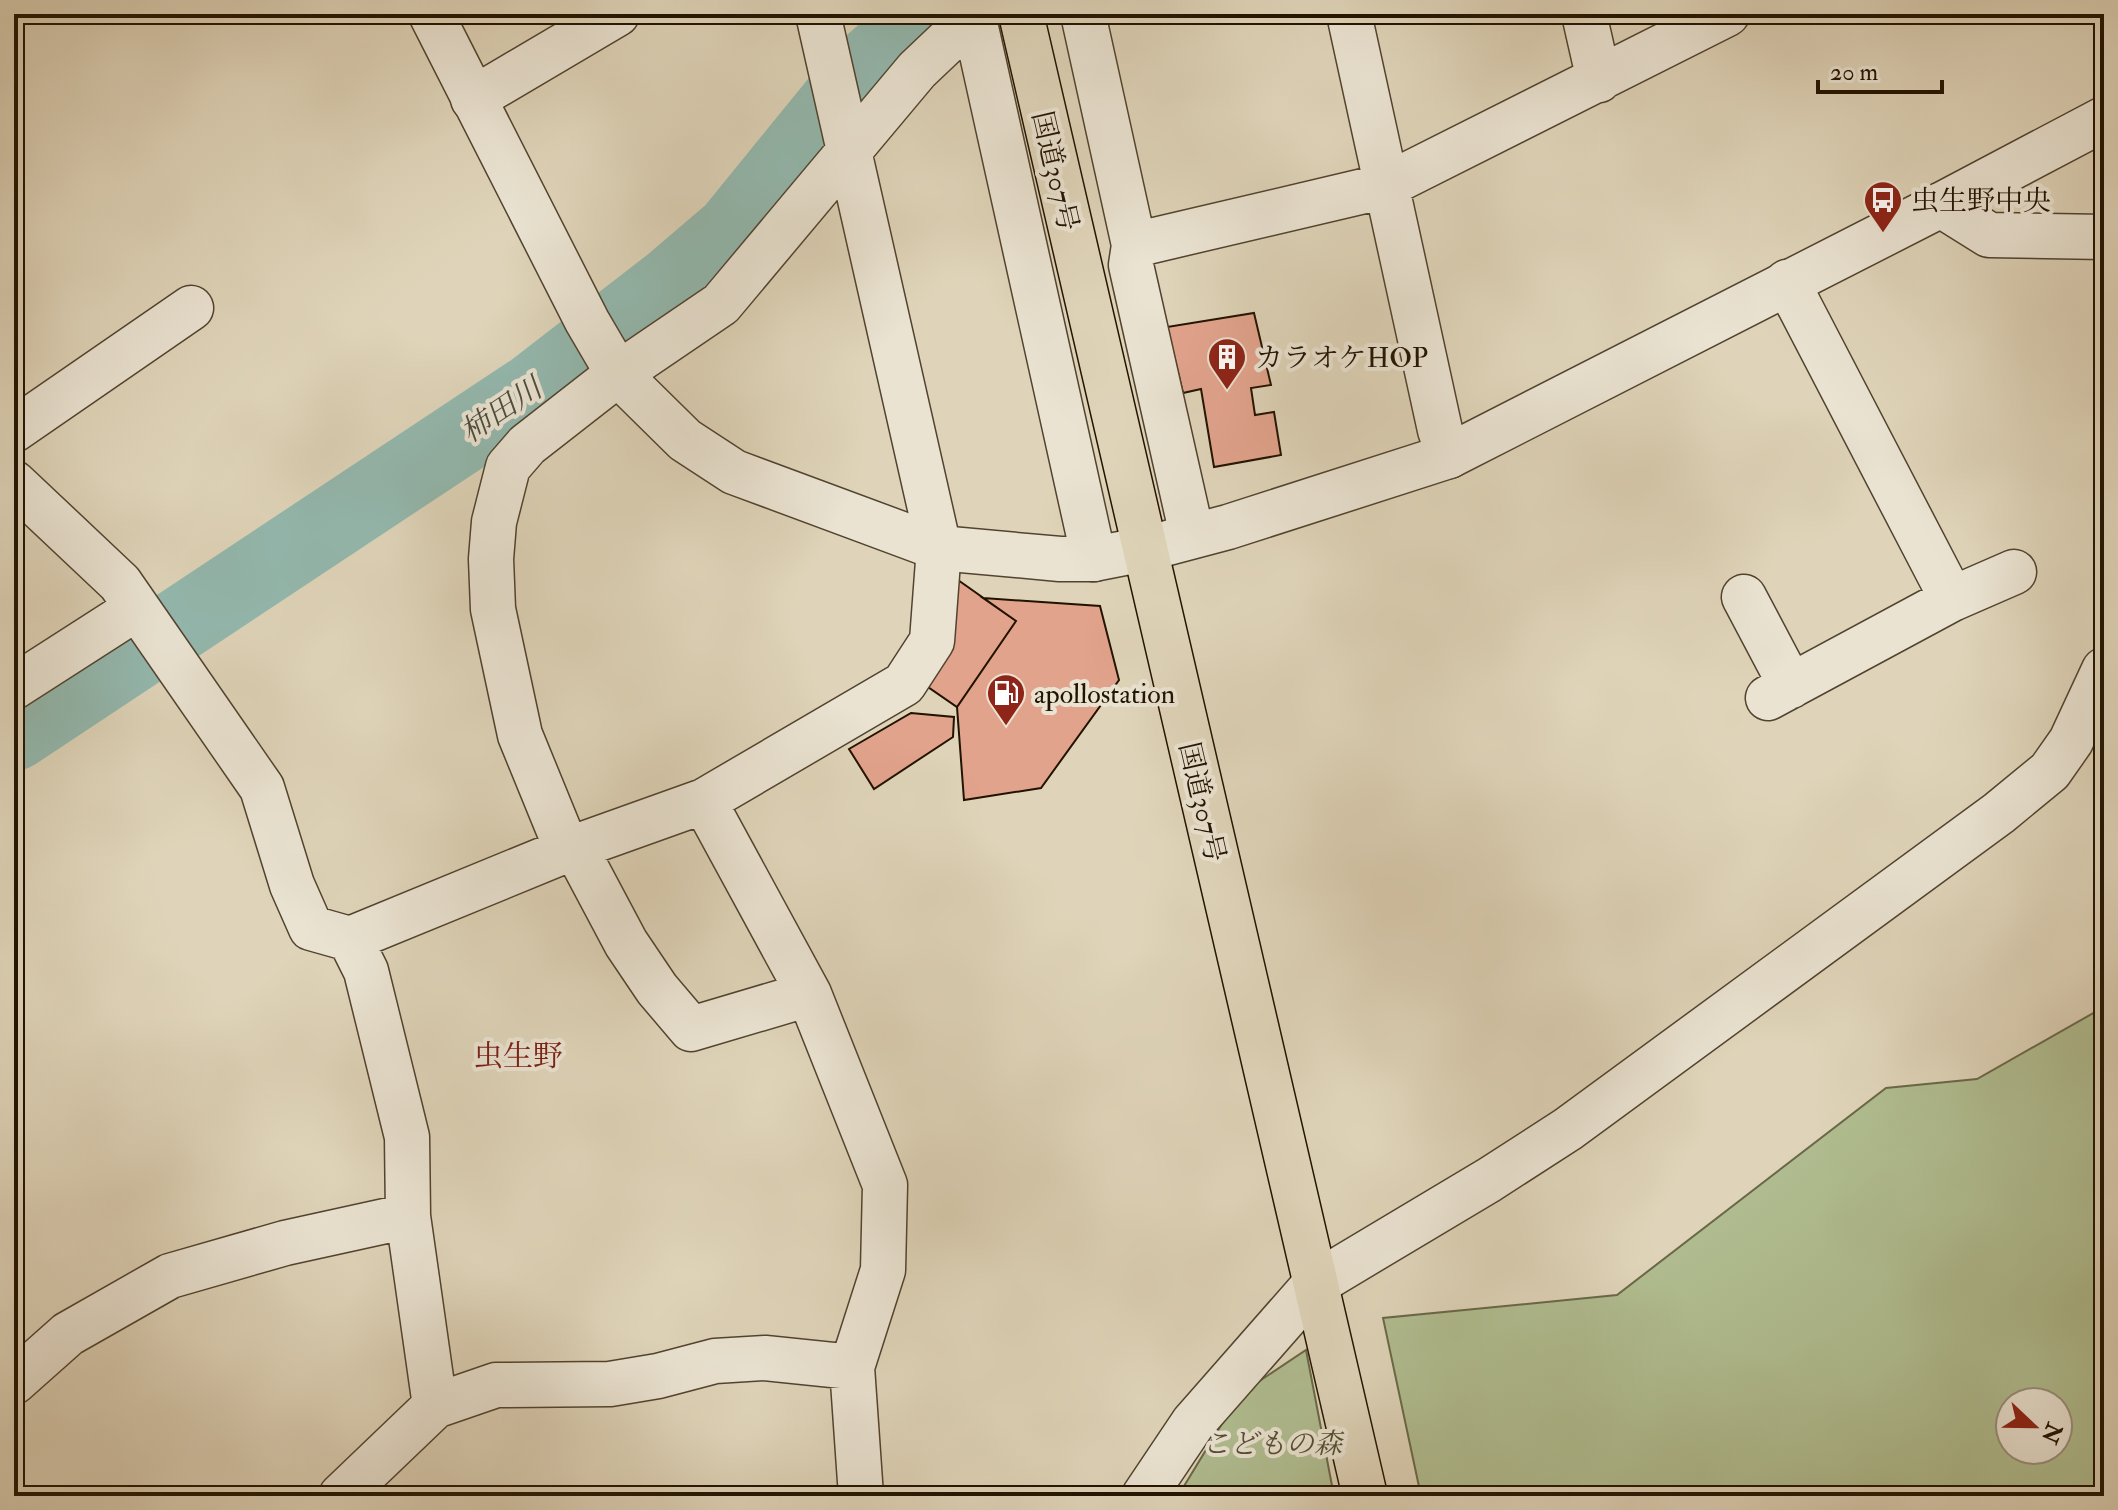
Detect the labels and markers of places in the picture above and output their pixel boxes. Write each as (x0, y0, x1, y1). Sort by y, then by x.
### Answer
bus stop icon: 虫生野中央 (1862, 179, 1904, 234)
place label: 虫生野中央 (1911, 184, 2051, 219)
building icon: カラオケHOP (1206, 336, 1248, 391)
place label: カラオケHOP (1255, 341, 1428, 376)
fuel station icon: apollostation (985, 672, 1027, 727)
place label: apollostation (1034, 677, 1175, 712)

